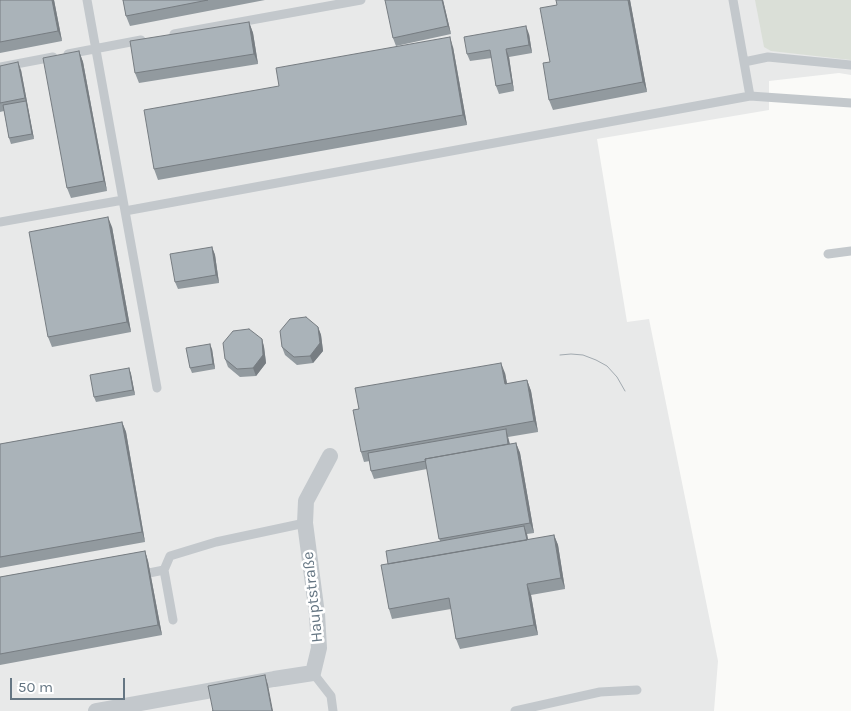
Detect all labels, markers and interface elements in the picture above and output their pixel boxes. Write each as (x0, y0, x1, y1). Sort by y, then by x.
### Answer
street label: Hauptstraße (299, 550, 327, 644)
scale bar (12, 668, 128, 700)
text: 50 m (18, 678, 53, 696)

